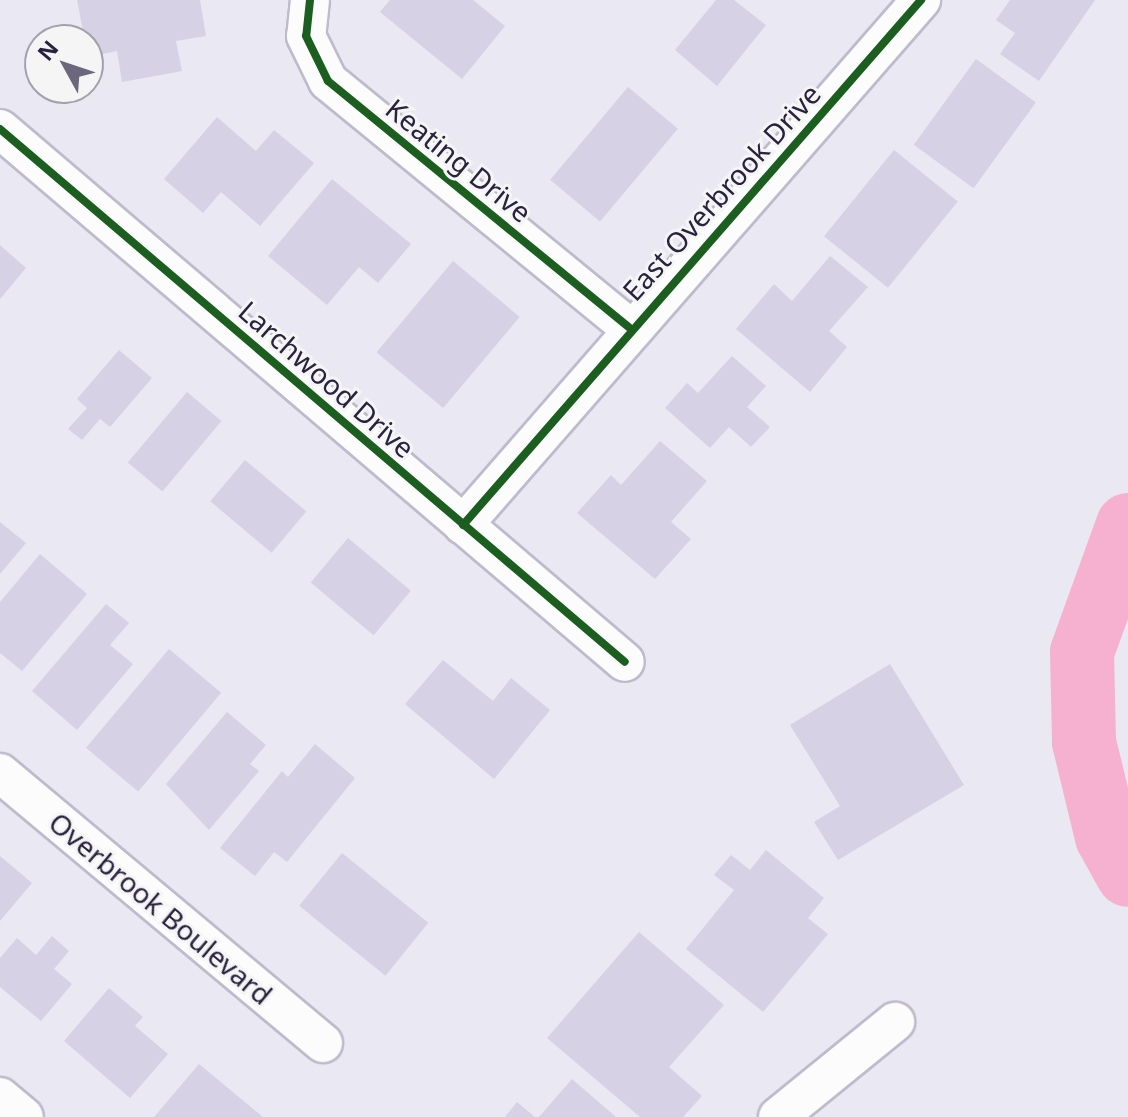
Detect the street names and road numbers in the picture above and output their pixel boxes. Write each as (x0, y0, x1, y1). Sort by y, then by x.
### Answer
street label: East Overbrook Drive (615, 77, 827, 307)
street label: Keating Drive (380, 91, 538, 229)
street label: Larchwood Drive (232, 294, 422, 464)
street label: Overbrook Boulevard (43, 805, 279, 1011)

